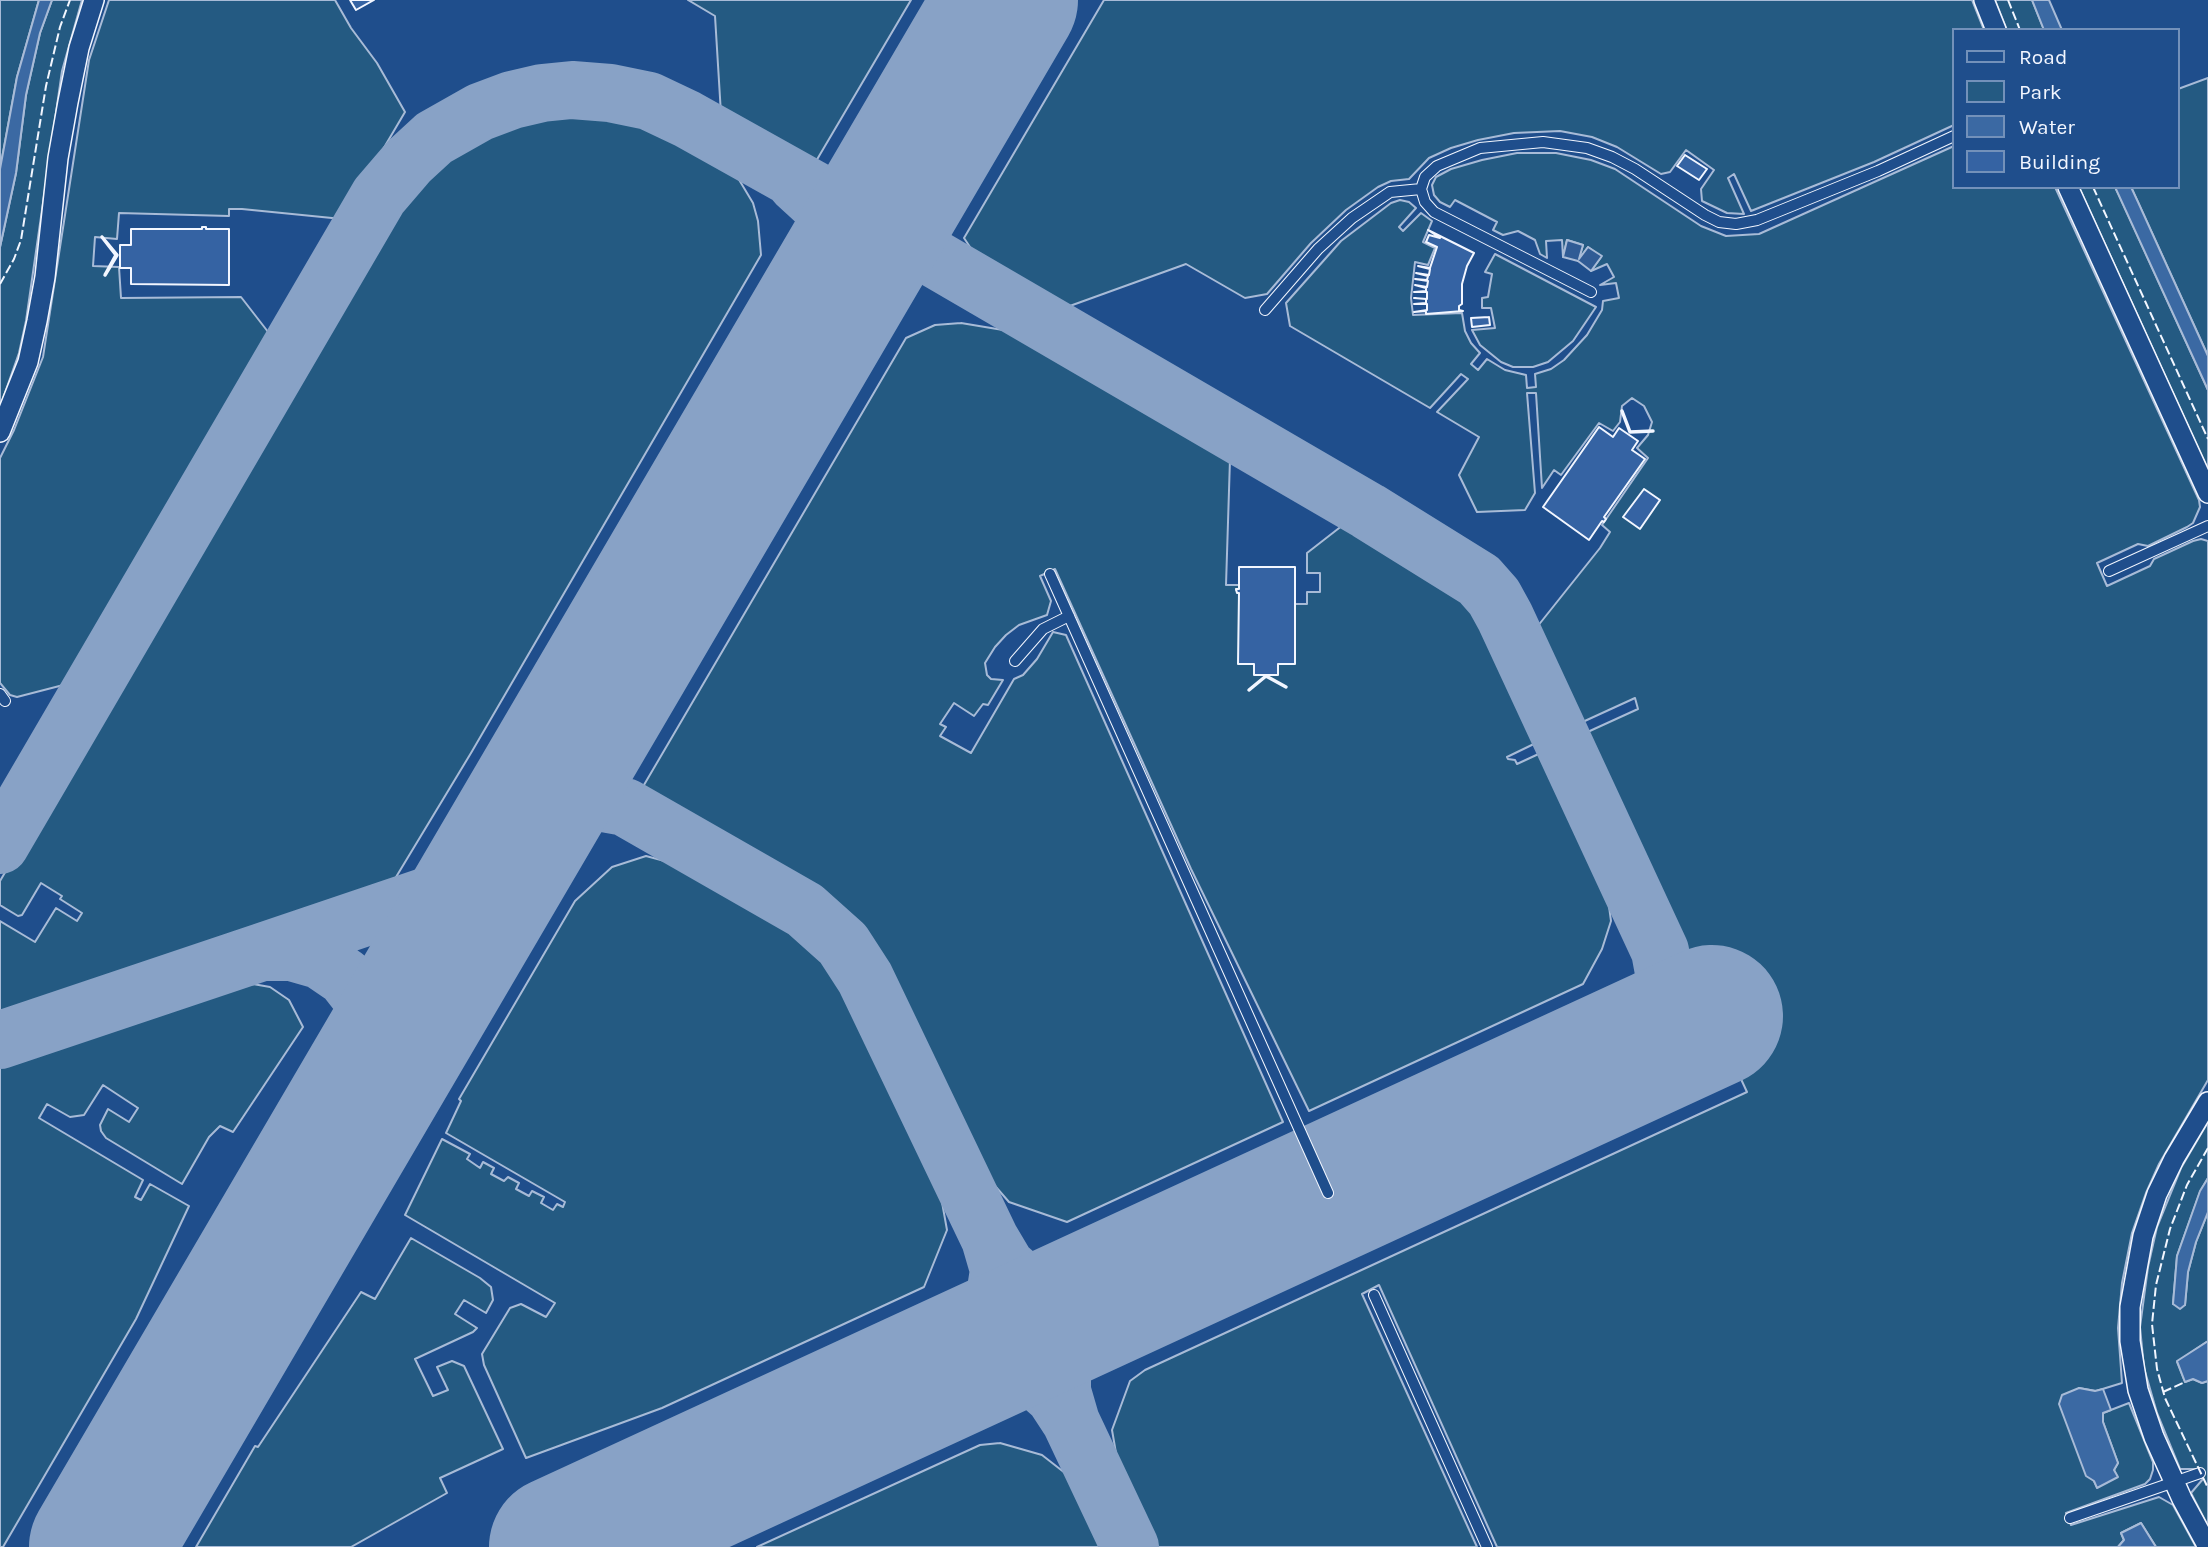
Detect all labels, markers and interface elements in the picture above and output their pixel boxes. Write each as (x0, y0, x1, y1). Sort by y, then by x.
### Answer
legend (1952, 28, 2180, 189)
text: Road (2019, 45, 2067, 69)
text: Park (2019, 80, 2062, 104)
text: Water (2019, 115, 2075, 139)
text: Building (2019, 150, 2100, 174)

